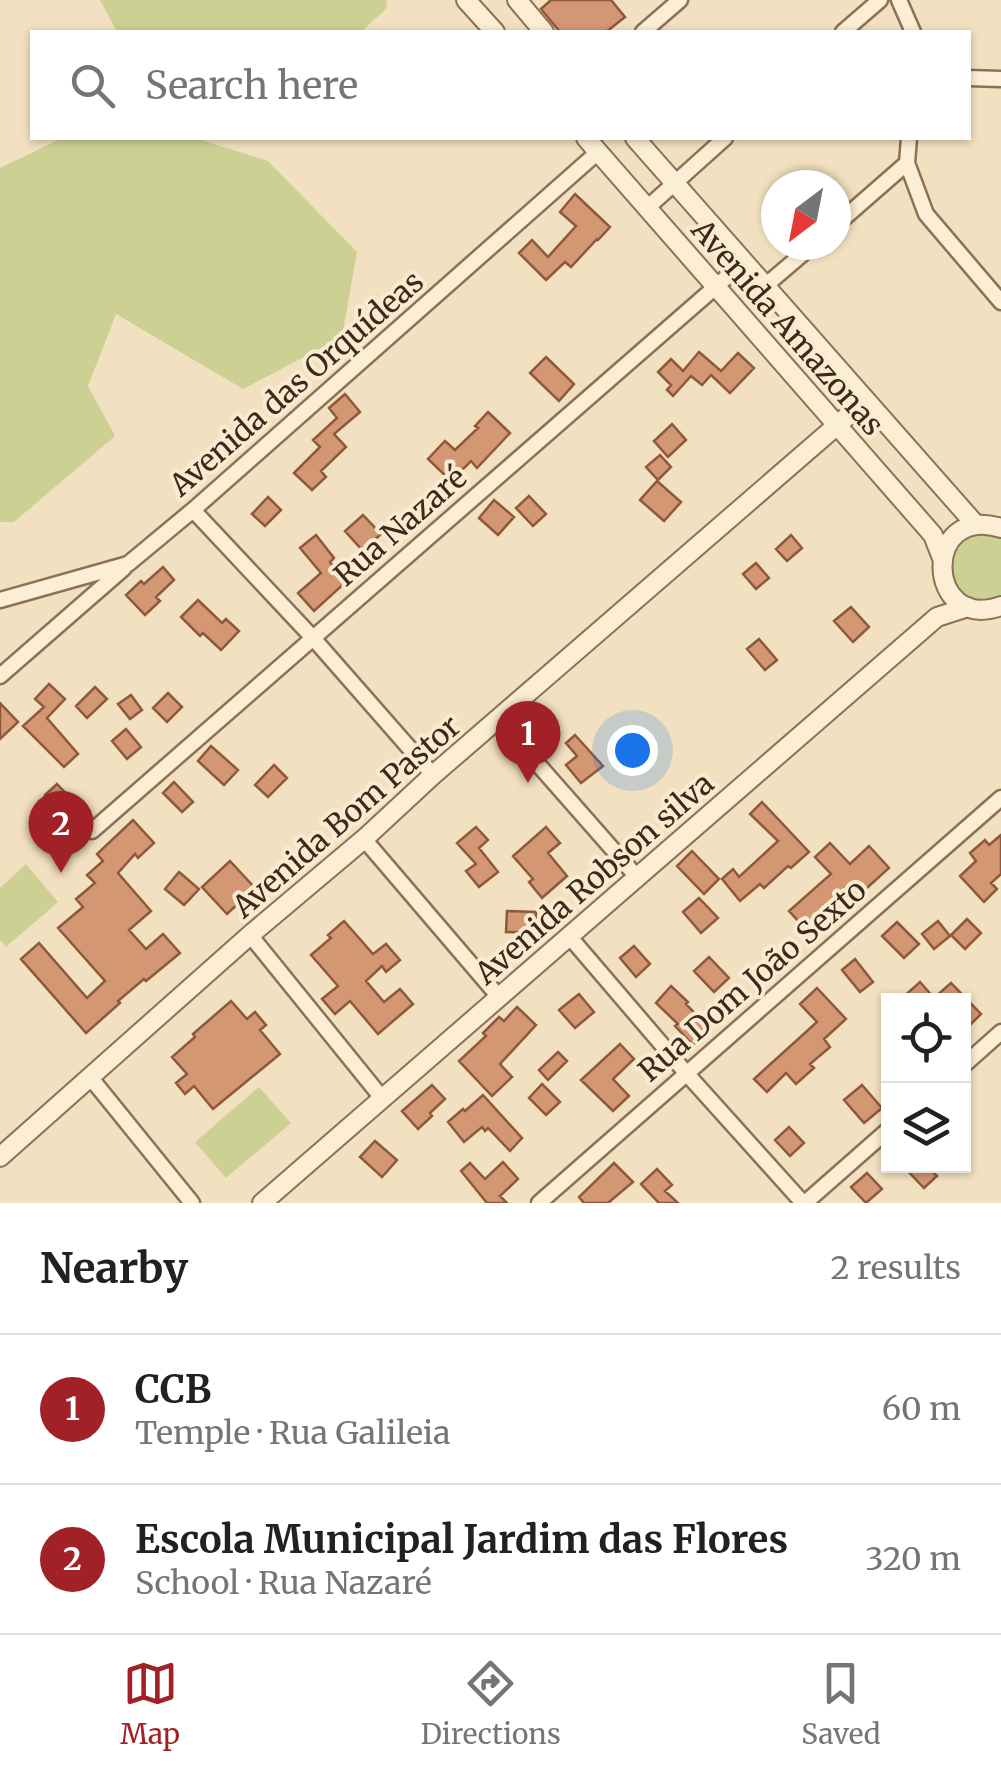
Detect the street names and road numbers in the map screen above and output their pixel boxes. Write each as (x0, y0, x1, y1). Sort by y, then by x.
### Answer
street label: Avenida Amazonas (683, 210, 892, 443)
street label: Avenida das Orquídeas (160, 262, 431, 504)
street label: Rua Nazaré (326, 458, 474, 594)
street label: Avenida Bom Pastor (224, 707, 468, 926)
street label: Avenida Robson silva (466, 764, 721, 993)
street label: Rua Dom João Sexto (630, 871, 874, 1089)

